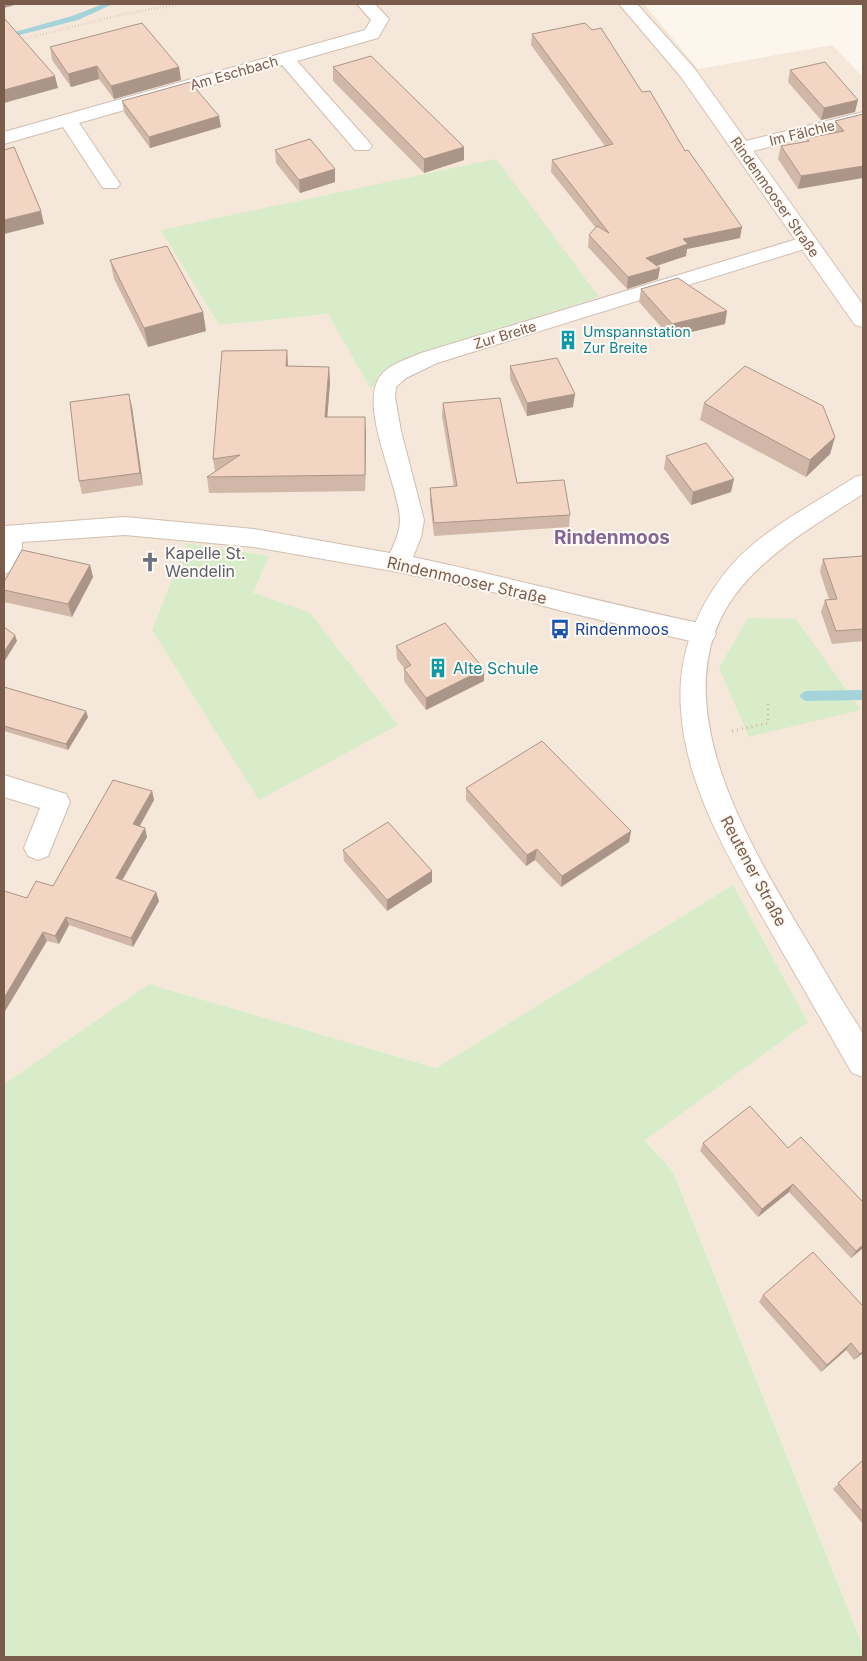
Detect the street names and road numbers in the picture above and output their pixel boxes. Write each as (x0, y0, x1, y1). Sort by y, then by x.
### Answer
street label: Am Eschbach (188, 52, 280, 93)
street label: Im Fälchle (767, 116, 836, 149)
street label: Rindenmooser Straße (727, 133, 823, 260)
street label: Zur Breite (471, 317, 538, 352)
street label: Rindenmooser Straße (385, 552, 549, 608)
street label: Reutener Straße (716, 812, 792, 930)

